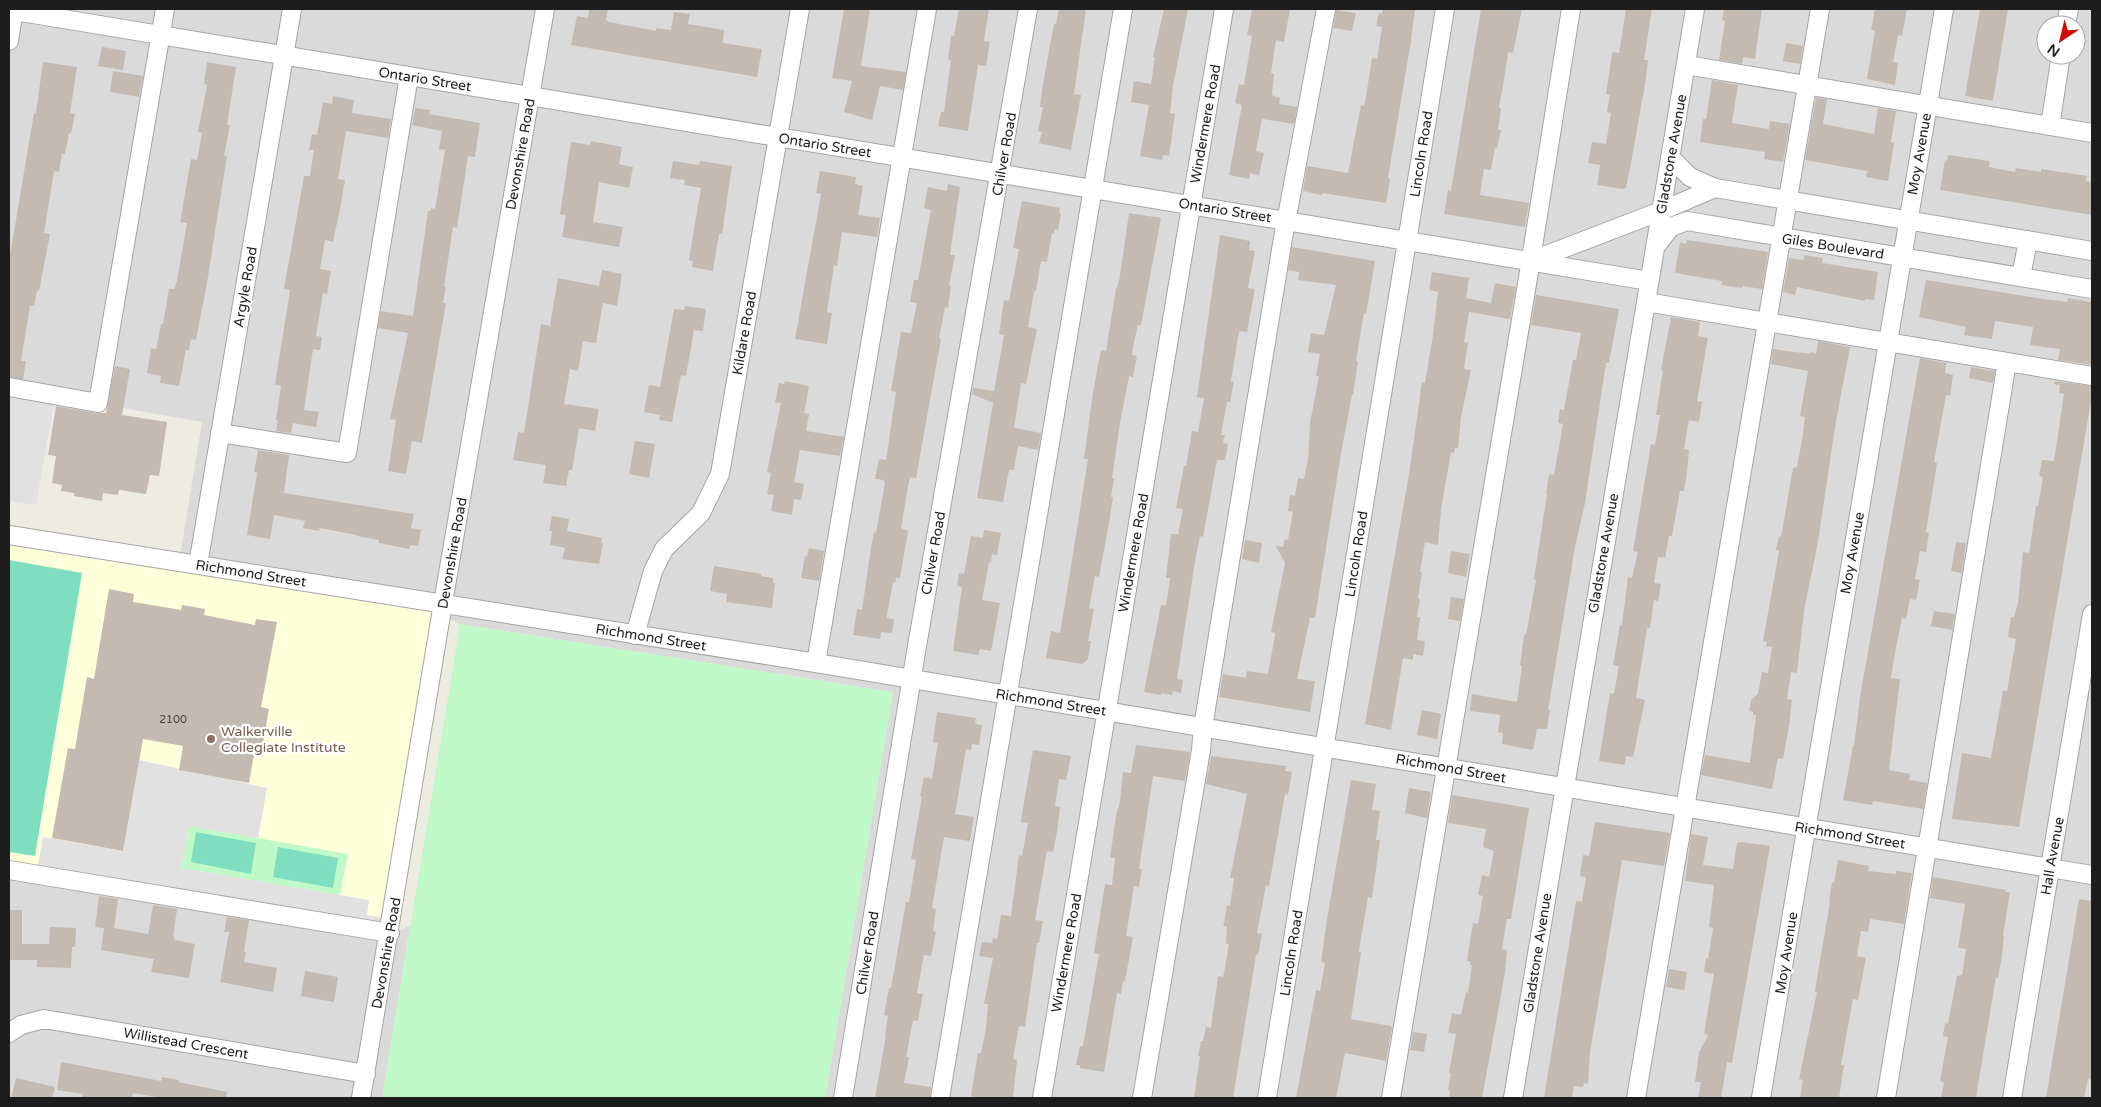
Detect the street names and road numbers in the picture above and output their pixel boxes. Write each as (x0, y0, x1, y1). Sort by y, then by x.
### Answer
street label: Windermere Road (1187, 63, 1224, 185)
street label: Ontario Street (377, 64, 473, 95)
street label: Gladstone Avenue (1653, 93, 1690, 215)
street label: Devonshire Road (502, 97, 539, 211)
street label: Lincoln Road (1406, 110, 1437, 198)
street label: Chilver Road (989, 111, 1020, 197)
street label: Moy Avenue (1904, 112, 1935, 196)
street label: Ontario Street (777, 130, 873, 161)
street label: Ontario Street (1177, 195, 1273, 226)
street label: Giles Boulevard (1781, 230, 1885, 263)
street label: Argyle Road (230, 245, 261, 329)
street label: Kildare Road (729, 290, 760, 376)
street label: Windermere Road (1115, 492, 1152, 614)
street label: Gladstone Avenue (1585, 492, 1622, 614)
street label: Devonshire Road (434, 496, 471, 610)
street label: Chilver Road (918, 510, 949, 596)
street label: Lincoln Road (1341, 510, 1372, 598)
street label: Moy Avenue (1837, 511, 1868, 595)
street label: Richmond Street (194, 556, 308, 591)
street label: Richmond Street (594, 620, 708, 655)
street label: Richmond Street (994, 685, 1108, 720)
street label: Richmond Street (1394, 750, 1508, 787)
street label: Hall Avenue (2037, 816, 2068, 897)
street label: Richmond Street (1793, 818, 1907, 853)
street label: Windermere Road (1048, 892, 1085, 1014)
street label: Gladstone Avenue (1520, 892, 1555, 1014)
street label: Devonshire Road (368, 896, 405, 1010)
street label: Lincoln Road (1276, 909, 1307, 997)
street label: Chilver Road (852, 910, 883, 996)
street label: Moy Avenue (1772, 911, 1801, 995)
street label: Willistead Crescent (122, 1024, 250, 1063)

